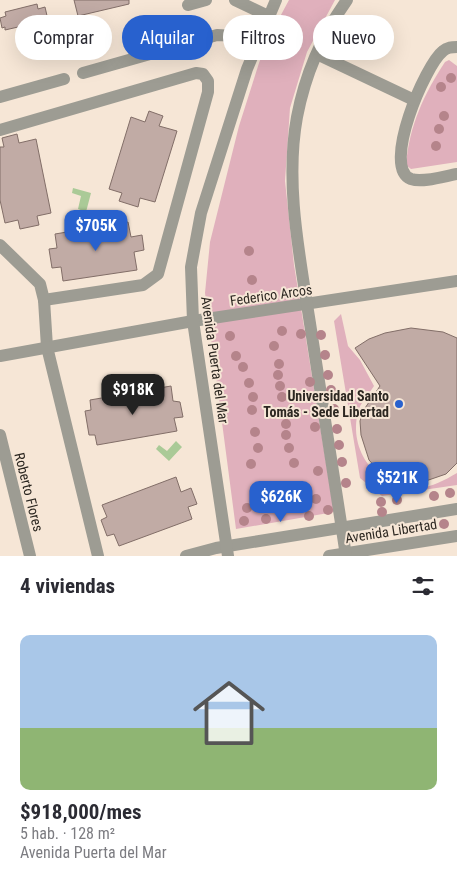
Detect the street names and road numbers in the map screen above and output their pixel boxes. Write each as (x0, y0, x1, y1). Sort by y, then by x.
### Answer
street label: Federico Arcos (229, 281, 313, 309)
street label: Avenida Puerta del Mar (198, 295, 232, 425)
street label: Roberto Flores (11, 451, 47, 533)
street label: Avenida Libertad (344, 516, 438, 546)

